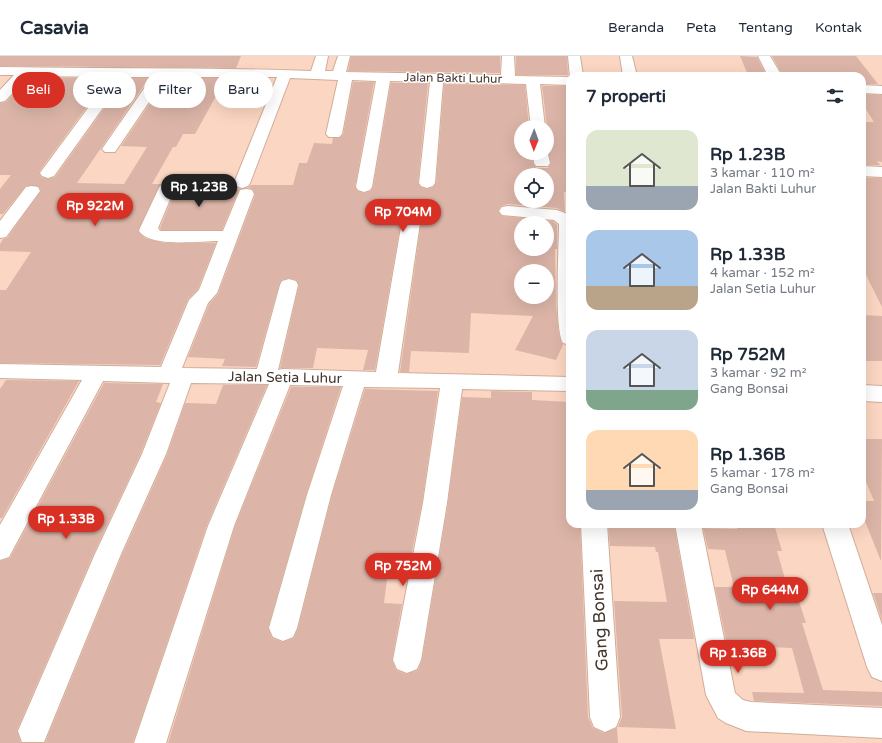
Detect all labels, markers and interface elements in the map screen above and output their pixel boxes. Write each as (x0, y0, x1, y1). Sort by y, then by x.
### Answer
text: Casavia (20, 17, 89, 39)
text: Beranda (608, 19, 664, 36)
text: Peta (686, 19, 716, 36)
text: Tentang (738, 19, 793, 36)
text: Kontak (815, 19, 862, 36)
street label: Jalan Bakti Luhur (404, 70, 503, 86)
chip: Beli (12, 72, 65, 108)
chip: Sewa (73, 72, 136, 108)
chip: Filter (144, 72, 206, 108)
chip: Baru (214, 72, 273, 108)
icon: filters (824, 85, 846, 107)
text: 7 properti (586, 86, 666, 107)
north arrow (514, 120, 554, 160)
map controls (514, 120, 554, 304)
text: Rp 1.23B (710, 144, 785, 165)
icon: home (618, 146, 666, 194)
text: 3 kamar · 110 m² (710, 165, 815, 181)
button: locate (514, 168, 554, 208)
pin: Rp 1.23B (158, 174, 240, 208)
text: Rp 1.23B (170, 179, 228, 195)
text: Jalan Bakti Luhur (710, 181, 816, 197)
pin: Rp 922M (58, 193, 132, 227)
text: Rp 922M (66, 198, 124, 214)
pin: Rp 704M (366, 199, 440, 233)
text: Rp 704M (374, 204, 432, 220)
button: + (514, 216, 554, 256)
text: Rp 1.33B (710, 244, 785, 265)
icon: home (618, 246, 666, 294)
button: − (514, 264, 554, 304)
text: 4 kamar · 152 m² (710, 265, 815, 281)
text: Jalan Setia Luhur (710, 281, 816, 297)
text: Rp 752M (710, 344, 786, 365)
icon: home (618, 346, 666, 394)
text: 3 kamar · 92 m² (710, 365, 807, 381)
street label: Jalan Setia Luhur (228, 368, 343, 387)
text: Gang Bonsai (710, 381, 788, 397)
text: Rp 1.36B (710, 444, 785, 465)
icon: home (618, 446, 666, 494)
text: 5 kamar · 178 m² (710, 465, 815, 481)
text: Gang Bonsai (710, 481, 788, 497)
pin: Rp 1.33B (25, 506, 107, 540)
text: Rp 1.33B (37, 511, 95, 527)
pin: Rp 752M (366, 553, 440, 587)
text: Rp 752M (374, 558, 432, 574)
street label: Gang Bonsai (586, 568, 613, 672)
pin: Rp 644M (733, 577, 807, 611)
text: Rp 644M (741, 582, 799, 598)
pin: Rp 1.36B (697, 640, 779, 674)
text: Rp 1.36B (709, 645, 767, 661)

